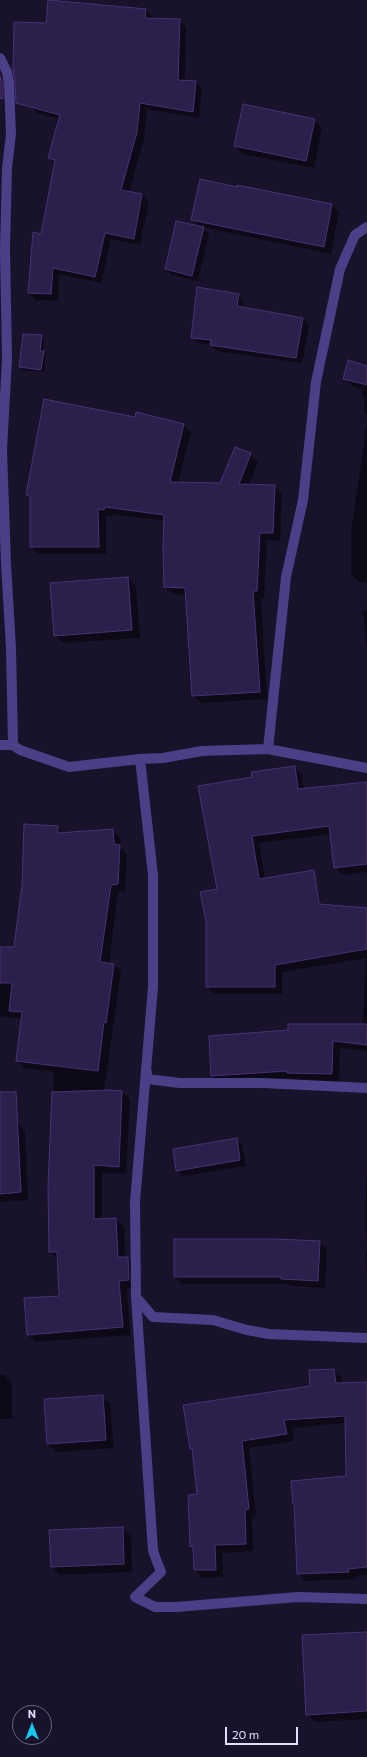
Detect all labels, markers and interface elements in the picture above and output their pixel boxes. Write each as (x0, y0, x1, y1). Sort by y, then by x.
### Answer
north arrow (12, 1705, 52, 1745)
text: N (28, 1707, 36, 1720)
scale bar (227, 1719, 300, 1745)
text: 20 m (232, 1727, 259, 1741)

